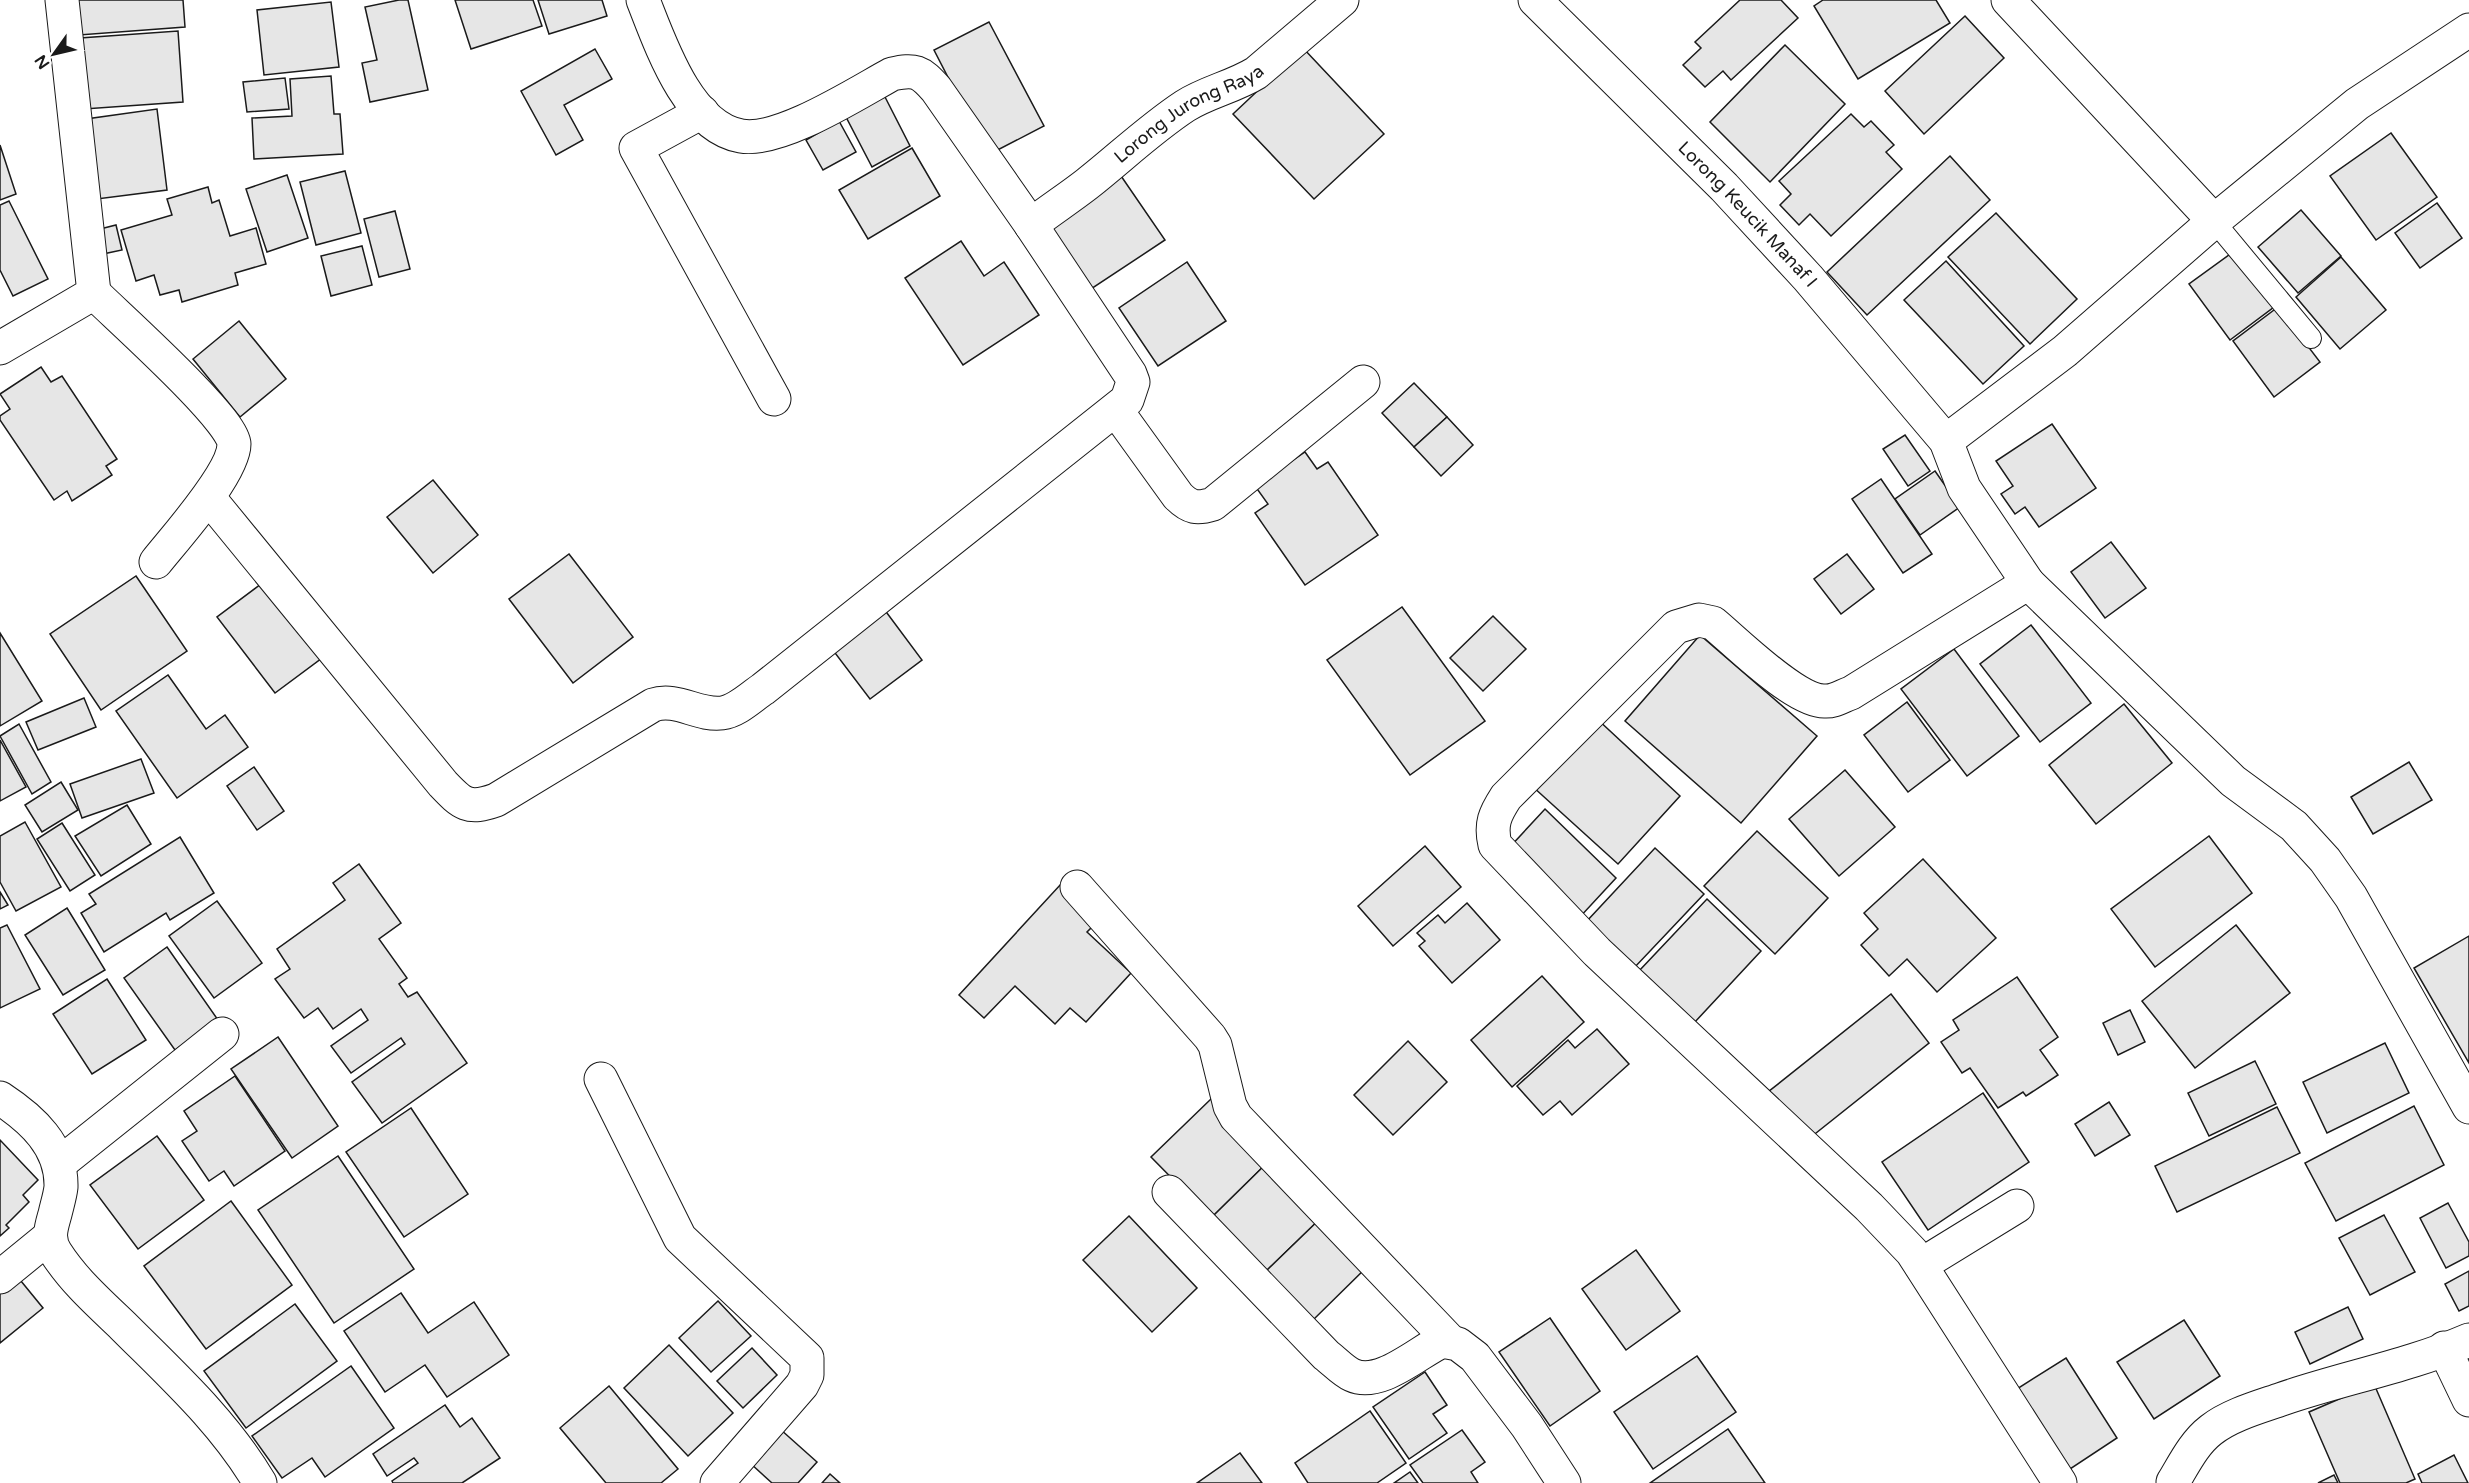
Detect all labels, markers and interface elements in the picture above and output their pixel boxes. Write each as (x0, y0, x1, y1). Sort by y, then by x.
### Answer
north arrow (24, 24, 84, 84)
text: N (31, 51, 54, 73)
street label: Lorong Jurong Raya (1110, 60, 1269, 168)
street label: Lorong Keucik Manaf I (1673, 137, 1822, 292)

